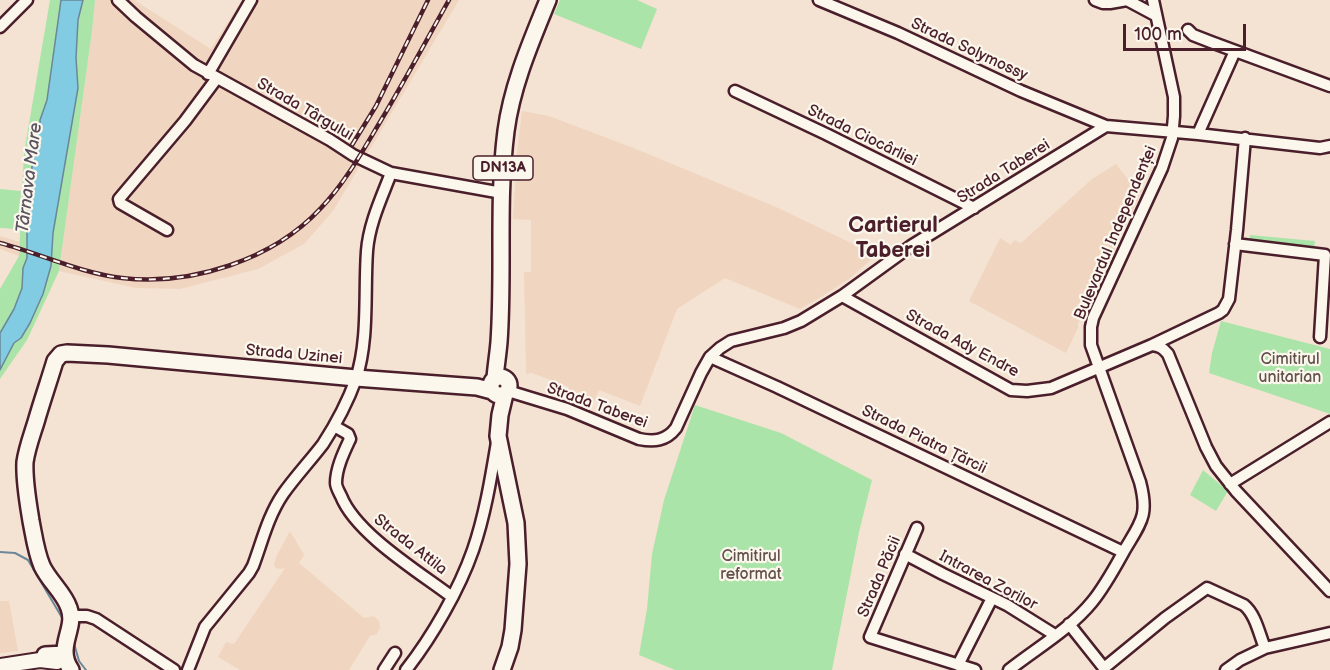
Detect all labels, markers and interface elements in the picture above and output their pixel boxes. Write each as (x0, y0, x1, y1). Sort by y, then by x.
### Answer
scale bar (1126, 12, 1249, 50)
street label: Strada Solymossy (908, 15, 1030, 85)
text: 100 m (1134, 24, 1182, 45)
street label: Strada Târgului (253, 75, 357, 145)
street label: Strada Ciocârliei (804, 101, 920, 171)
water label: Târnava Mare (12, 121, 48, 235)
street label: Strada Taberei (954, 136, 1054, 208)
street label: Bulevardul Independenței (1071, 143, 1161, 323)
road number: DN13A (473, 156, 533, 180)
district label: Cartierul Taberei (848, 213, 938, 264)
street label: Strada Ady Endre (902, 306, 1022, 382)
street label: Strada Uzinei (245, 341, 343, 369)
park label: Cimitirul unitarian (1259, 350, 1321, 388)
street label: Strada Taberei (544, 379, 650, 433)
street label: Strada Piatra Țărcii (858, 401, 990, 479)
street label: Strada Attila (370, 510, 450, 580)
street label: Strada Păcii (854, 534, 906, 620)
park label: Cimitirul reformat (720, 547, 782, 585)
street label: Intrarea Zorilor (936, 547, 1040, 615)

